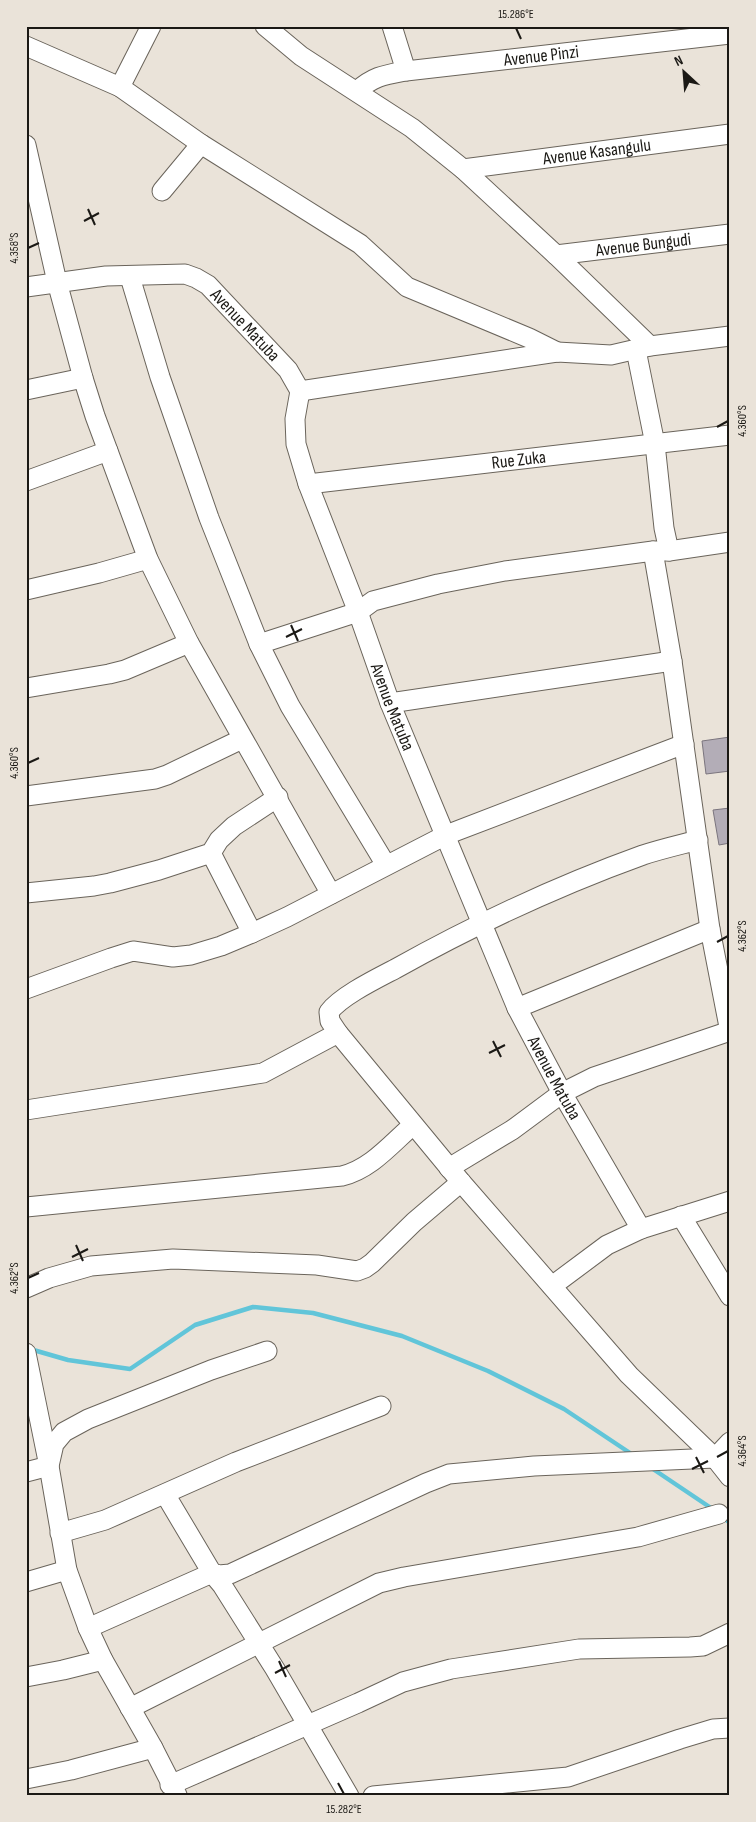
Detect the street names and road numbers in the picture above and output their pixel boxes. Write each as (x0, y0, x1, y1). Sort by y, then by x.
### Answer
street label: Avenue Pinzi (502, 41, 580, 70)
street label: Avenue Kasangulu (541, 134, 652, 169)
street label: Avenue Bungudi (594, 228, 692, 261)
street label: Avenue Matuba (206, 283, 285, 366)
street label: Rue Zuka (490, 446, 547, 473)
street label: Avenue Matuba (366, 660, 419, 754)
street label: Avenue Matuba (523, 1032, 586, 1123)

